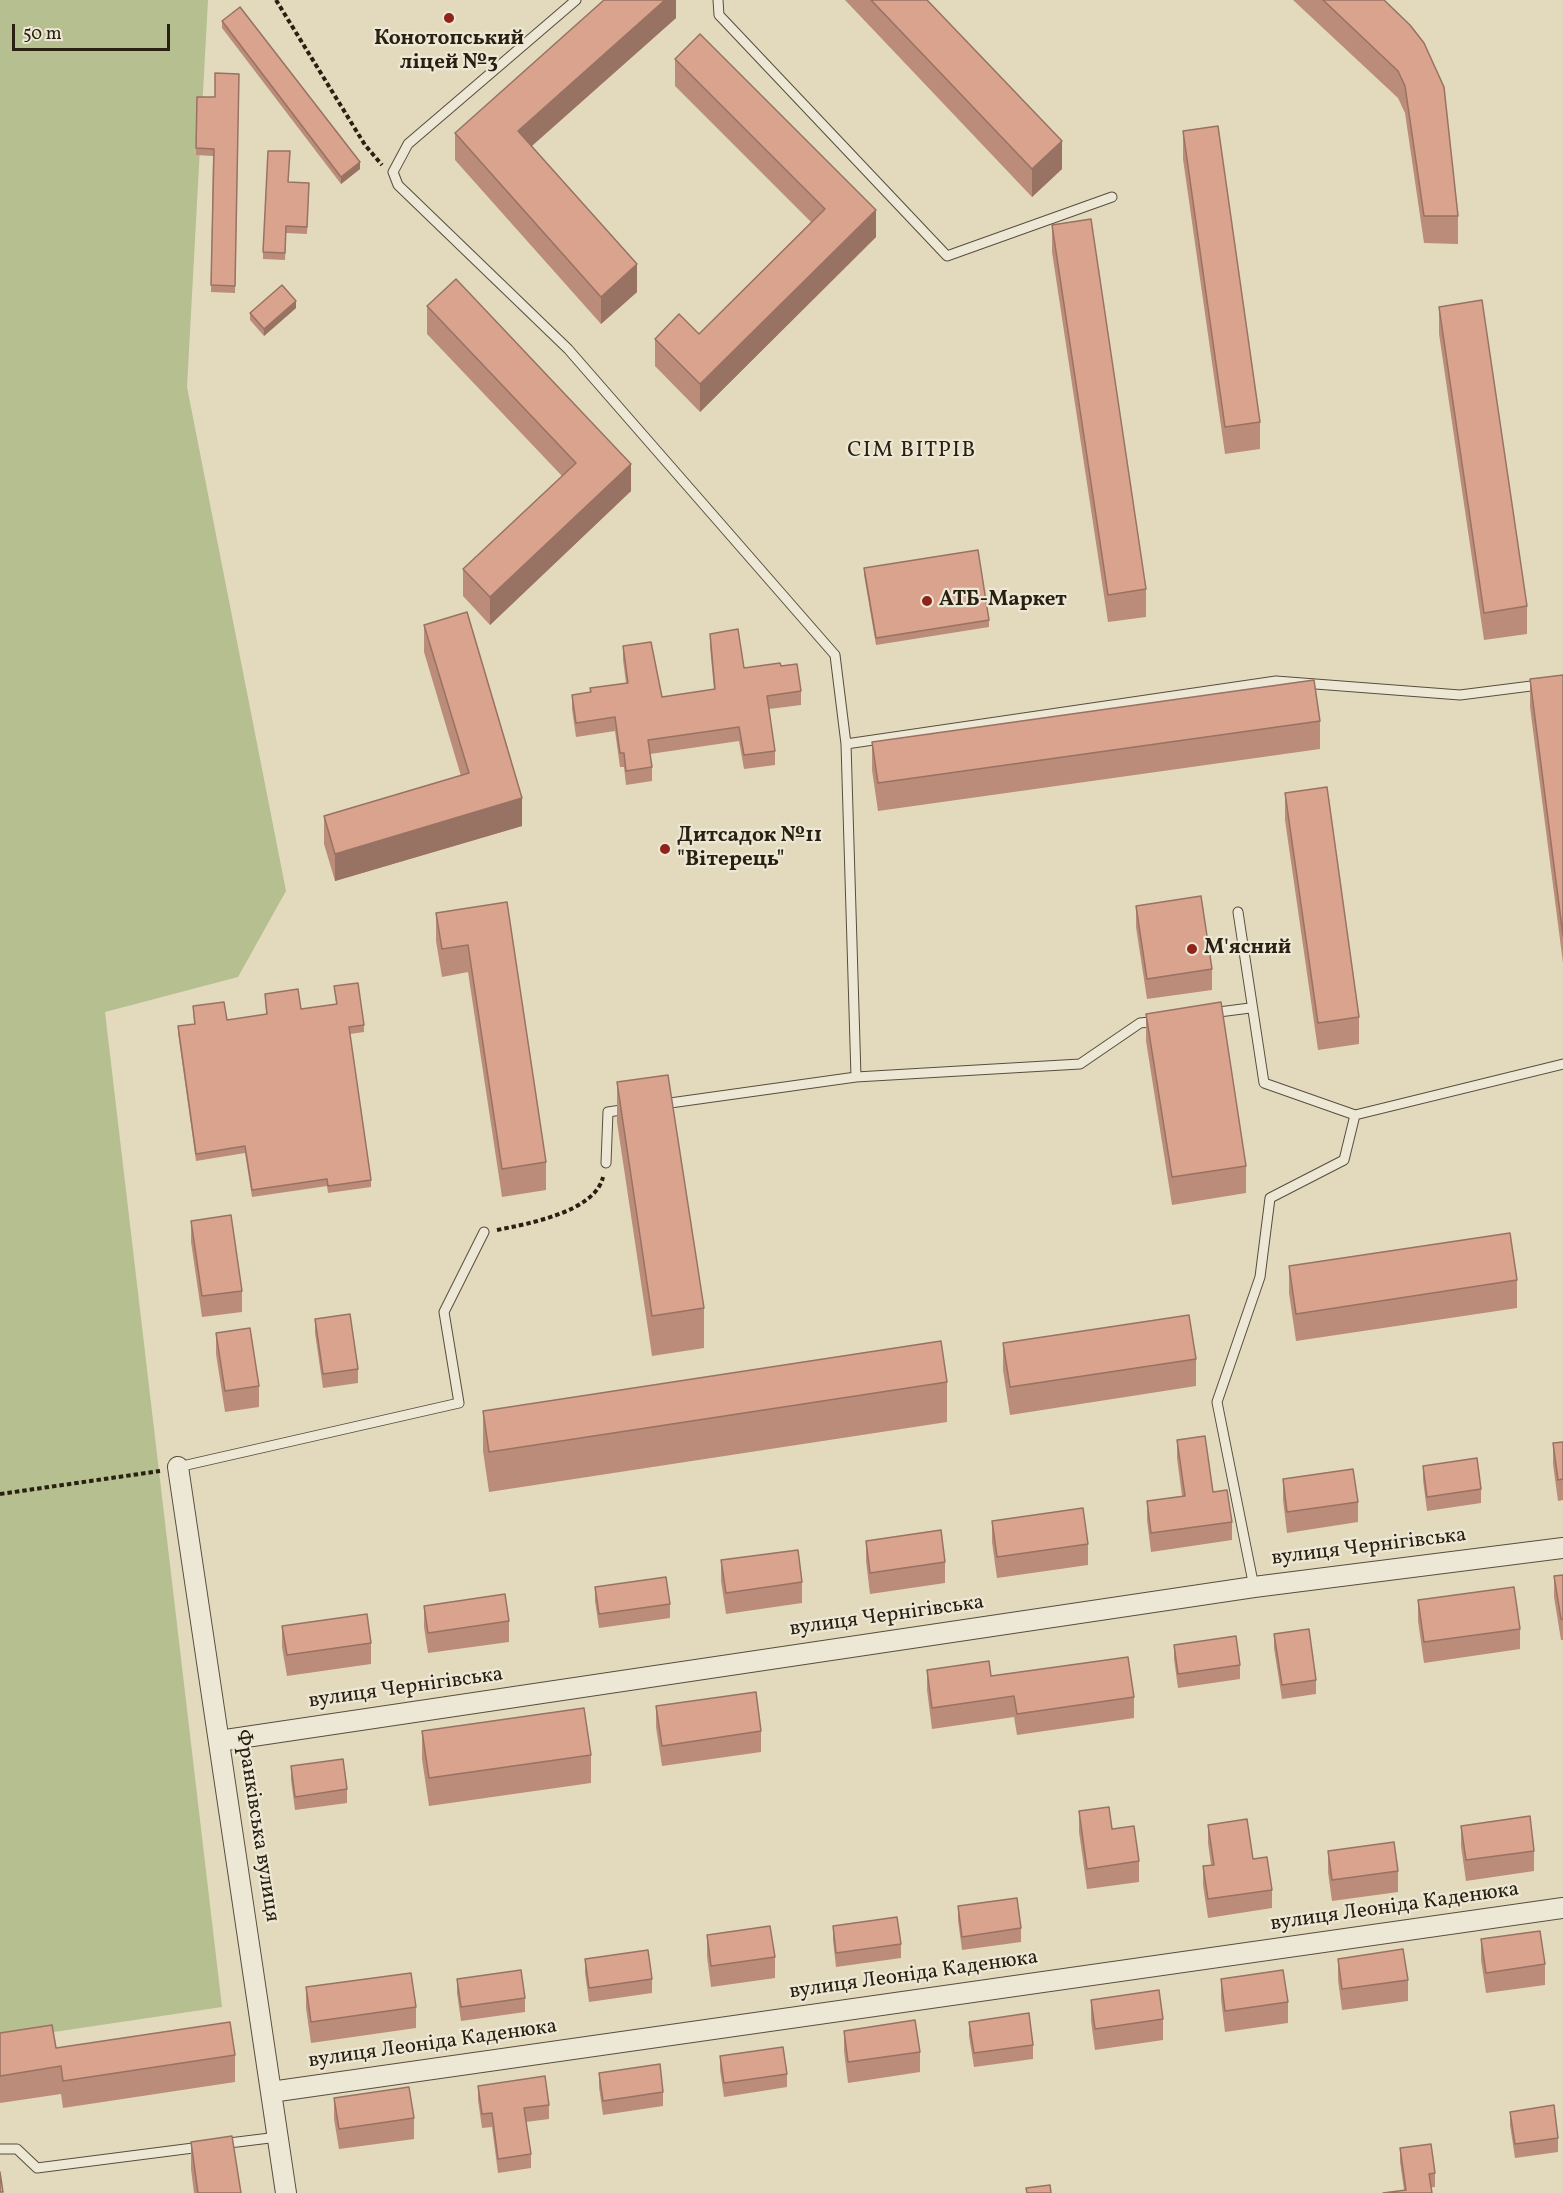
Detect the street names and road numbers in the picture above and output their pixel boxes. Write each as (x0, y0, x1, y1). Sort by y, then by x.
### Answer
street label: вулиця Чернігівська (1270, 1524, 1468, 1572)
street label: вулиця Чернігівська (788, 1591, 986, 1643)
street label: вулиця Чернігівська (307, 1663, 505, 1715)
street label: Франківська вулиця (228, 1728, 284, 1924)
street label: вулиця Леоніда Каденюка (1269, 1878, 1521, 1938)
street label: вулиця Леоніда Каденюка (788, 1946, 1040, 2006)
street label: вулиця Леоніда Каденюка (307, 2015, 559, 2075)

